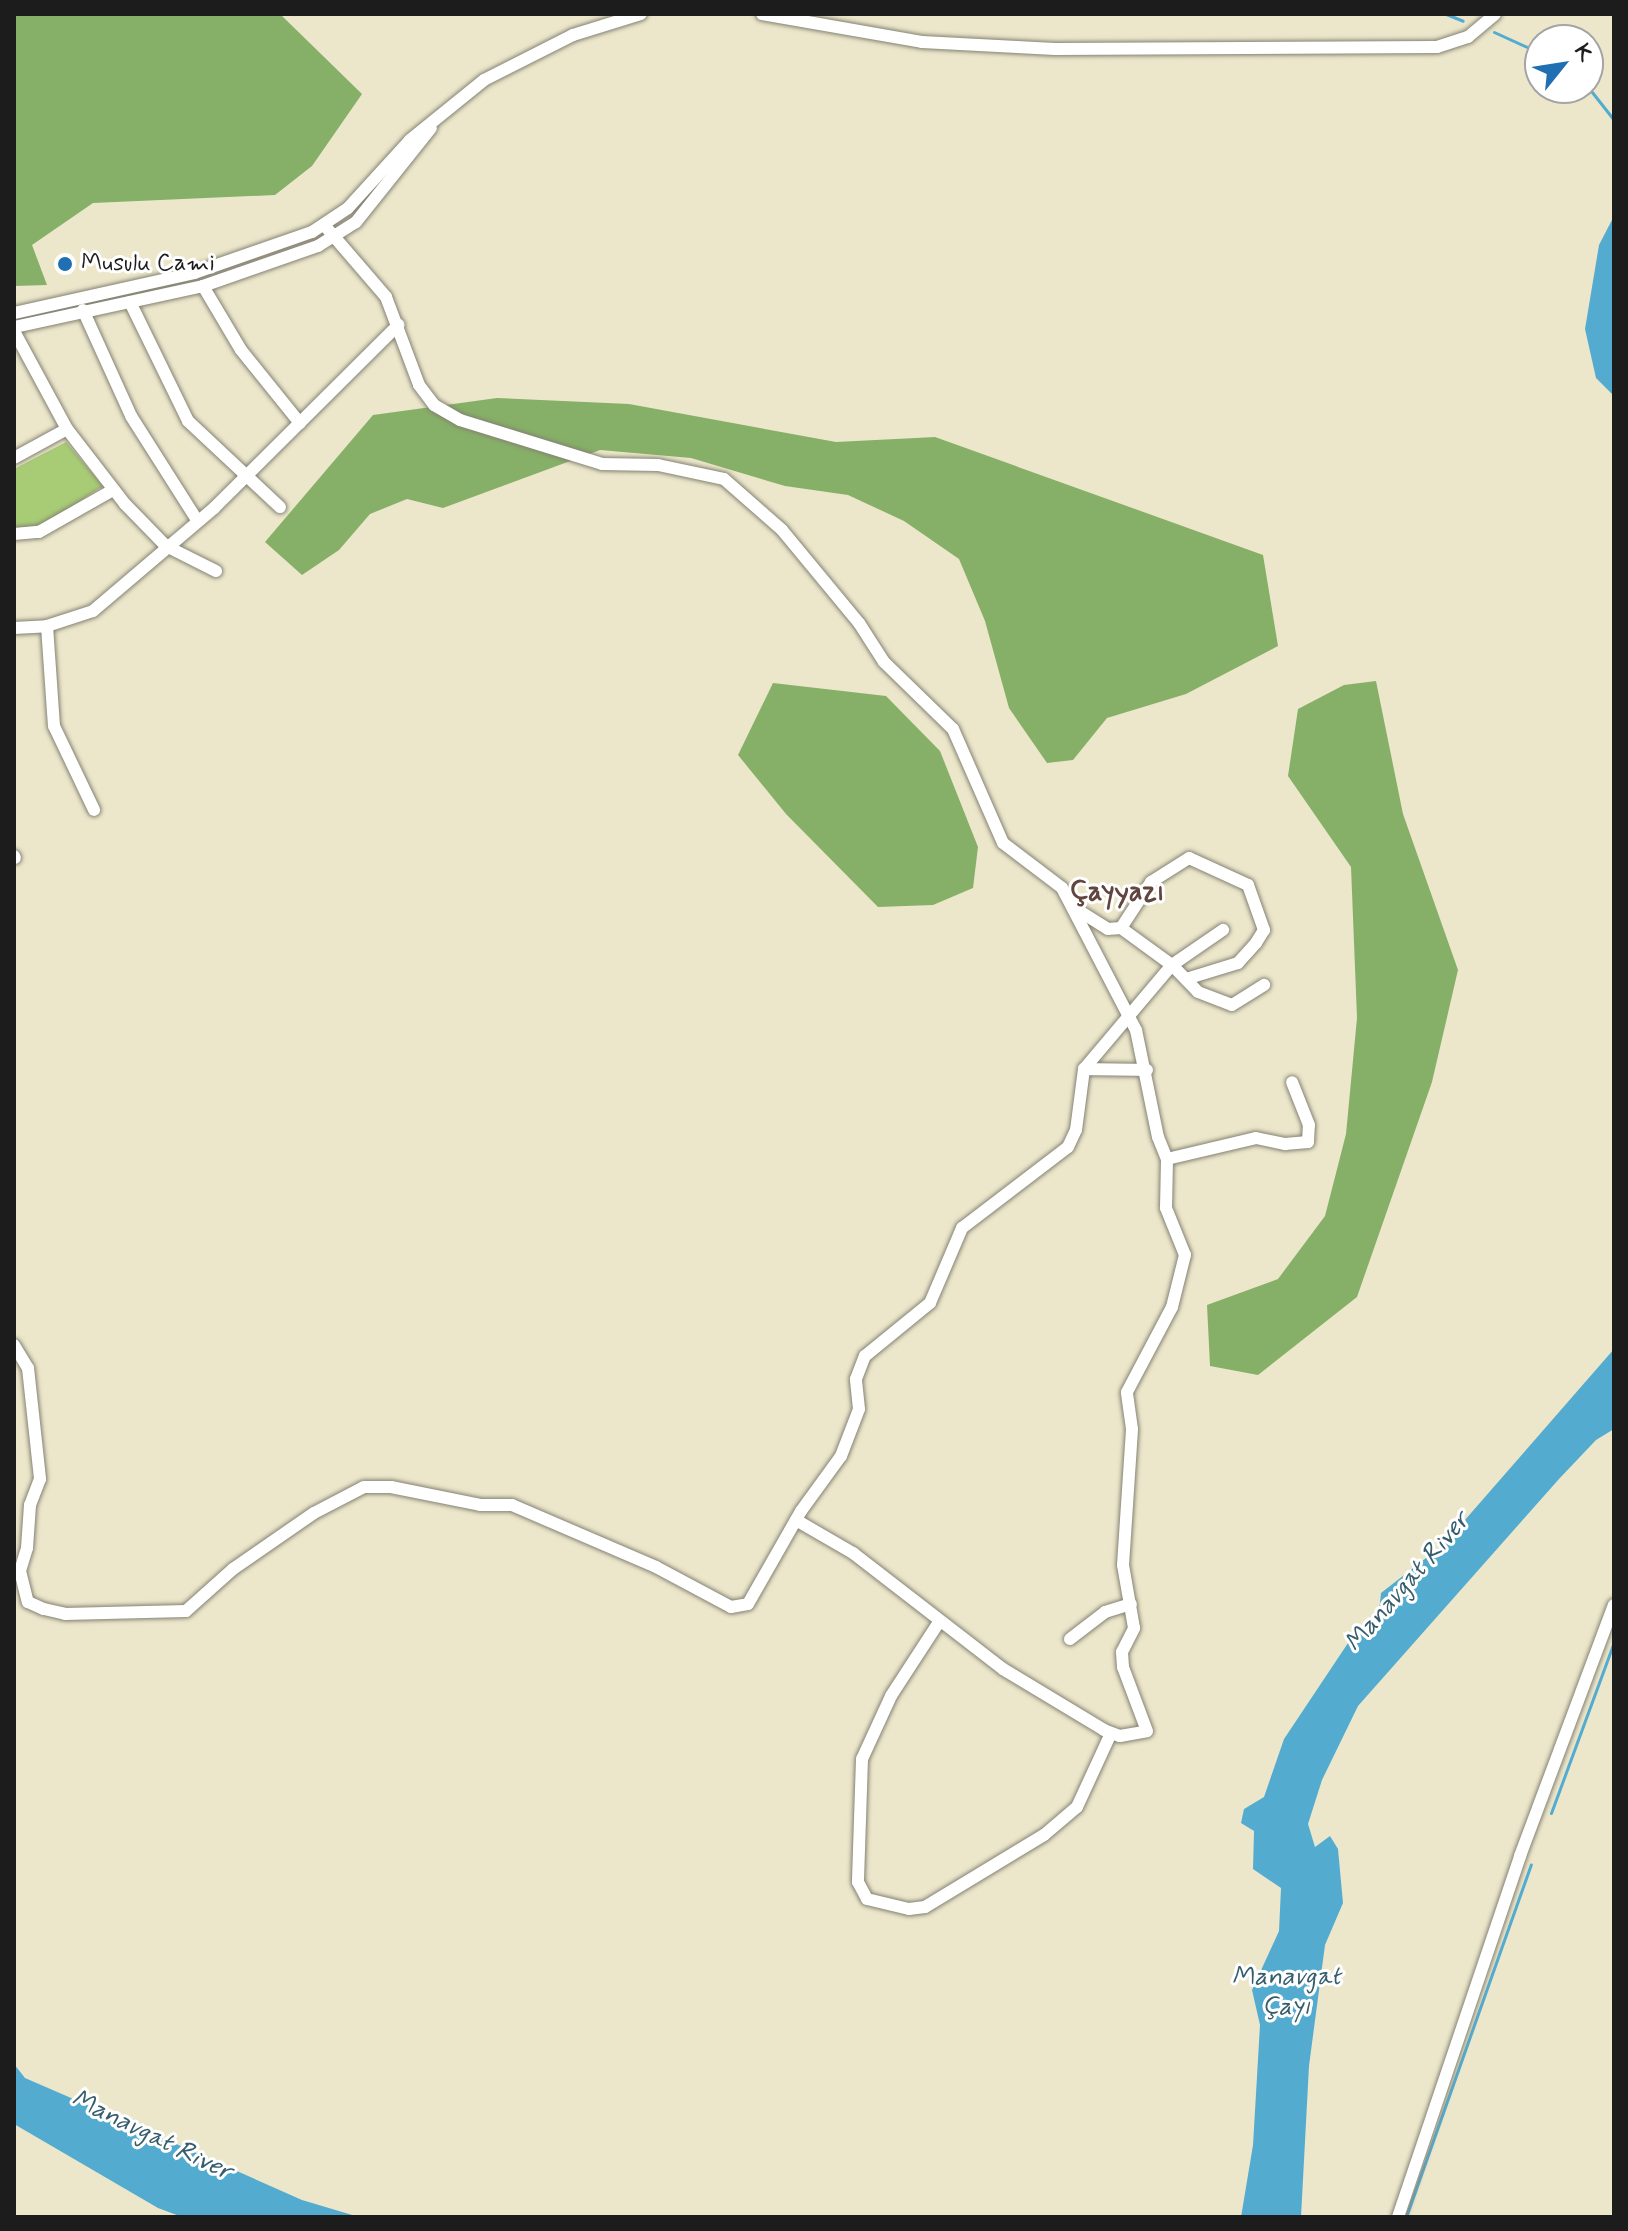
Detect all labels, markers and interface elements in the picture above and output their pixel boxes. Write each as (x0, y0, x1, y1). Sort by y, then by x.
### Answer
north arrow (1524, 24, 1604, 104)
text: K (1567, 39, 1599, 67)
place label: Musulu Cami (81, 250, 215, 278)
marker: Musulu Cami (56, 255, 74, 273)
district label: Çayyazı (1070, 876, 1164, 910)
water label: Manavgat River (1339, 1507, 1477, 1659)
water label: Manavgat Çayı (1231, 1962, 1341, 2024)
water label: Manavgat River (66, 2084, 236, 2188)

